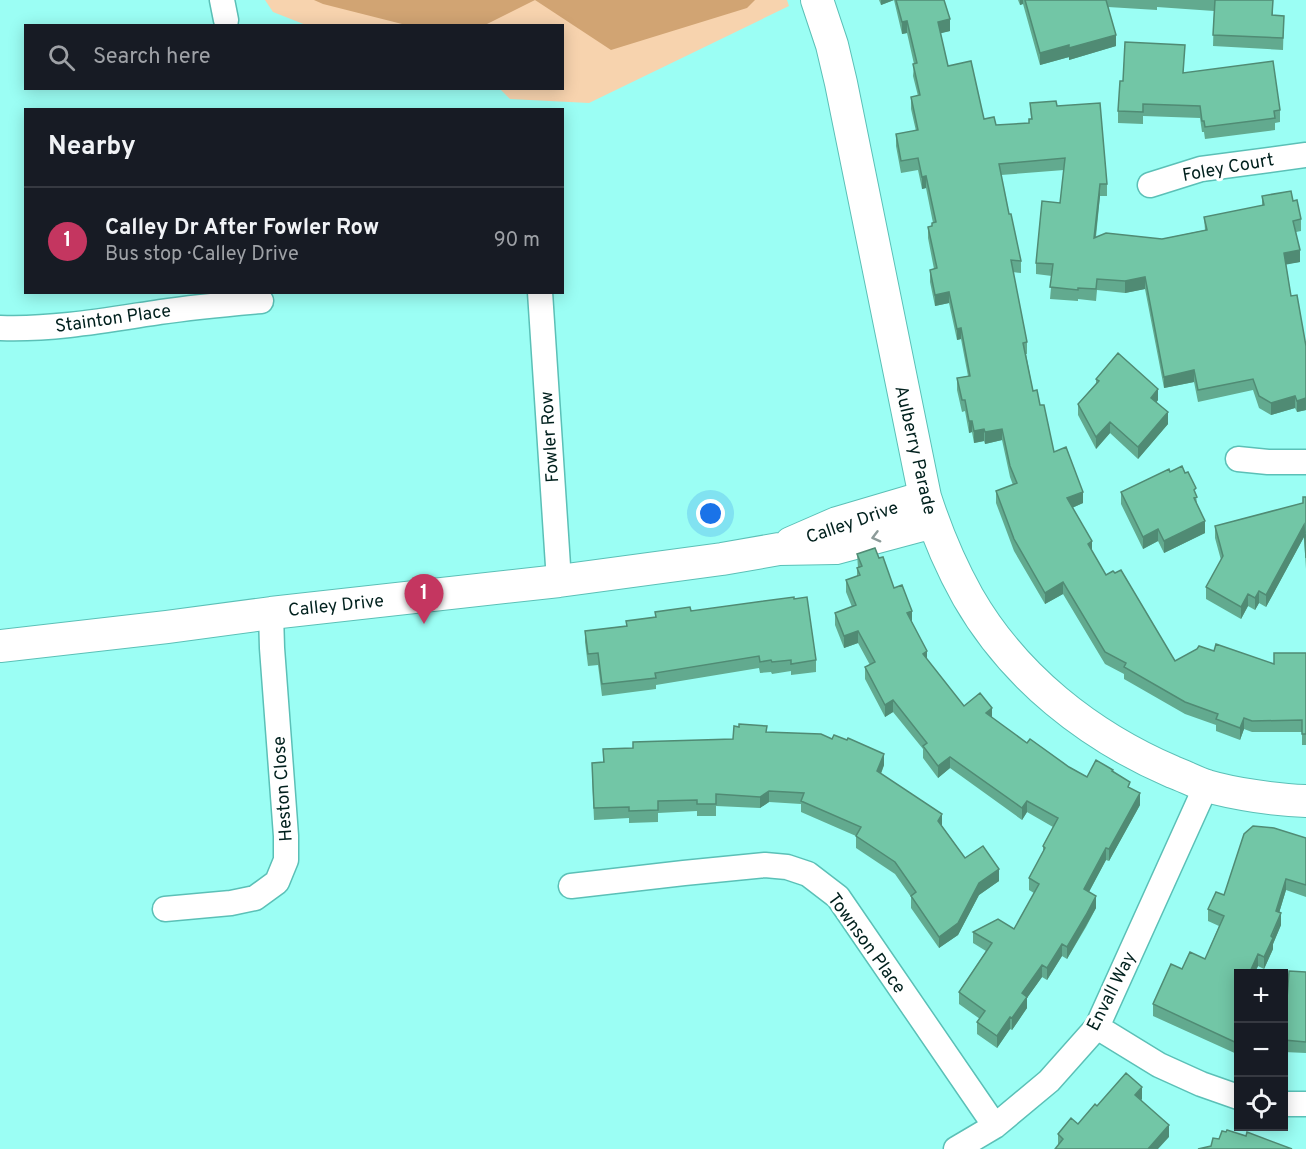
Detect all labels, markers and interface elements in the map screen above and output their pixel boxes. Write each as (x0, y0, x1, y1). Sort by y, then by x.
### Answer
search box (24, 24, 564, 90)
icon: search (45, 41, 78, 74)
text: Search here (93, 44, 211, 71)
text: Nearby (48, 131, 136, 164)
street label: Foley Court (1181, 149, 1276, 188)
text: Calley Dr After Fowler Row (105, 215, 379, 242)
text: 1 (64, 228, 72, 254)
text: 90 m (494, 228, 540, 254)
text: Bus stop · Calley Drive (105, 242, 299, 268)
street label: Stainton Place (54, 300, 173, 339)
street label: Aulberry Parade (888, 383, 941, 517)
street label: Fowler Row (536, 390, 565, 483)
street label: Calley Drive (803, 497, 902, 550)
your location (696, 499, 725, 528)
one-way arrow (871, 530, 882, 542)
pin: 1 (404, 574, 444, 624)
street label: Calley Drive (287, 590, 385, 623)
street label: Heston Close (268, 735, 299, 842)
street label: Townson Place (822, 889, 910, 999)
street label: Envall Way (1083, 948, 1142, 1035)
map controls (1234, 969, 1288, 1131)
button: + (1234, 969, 1288, 1023)
button: − (1234, 1023, 1288, 1077)
button: locate (1234, 1077, 1288, 1131)

